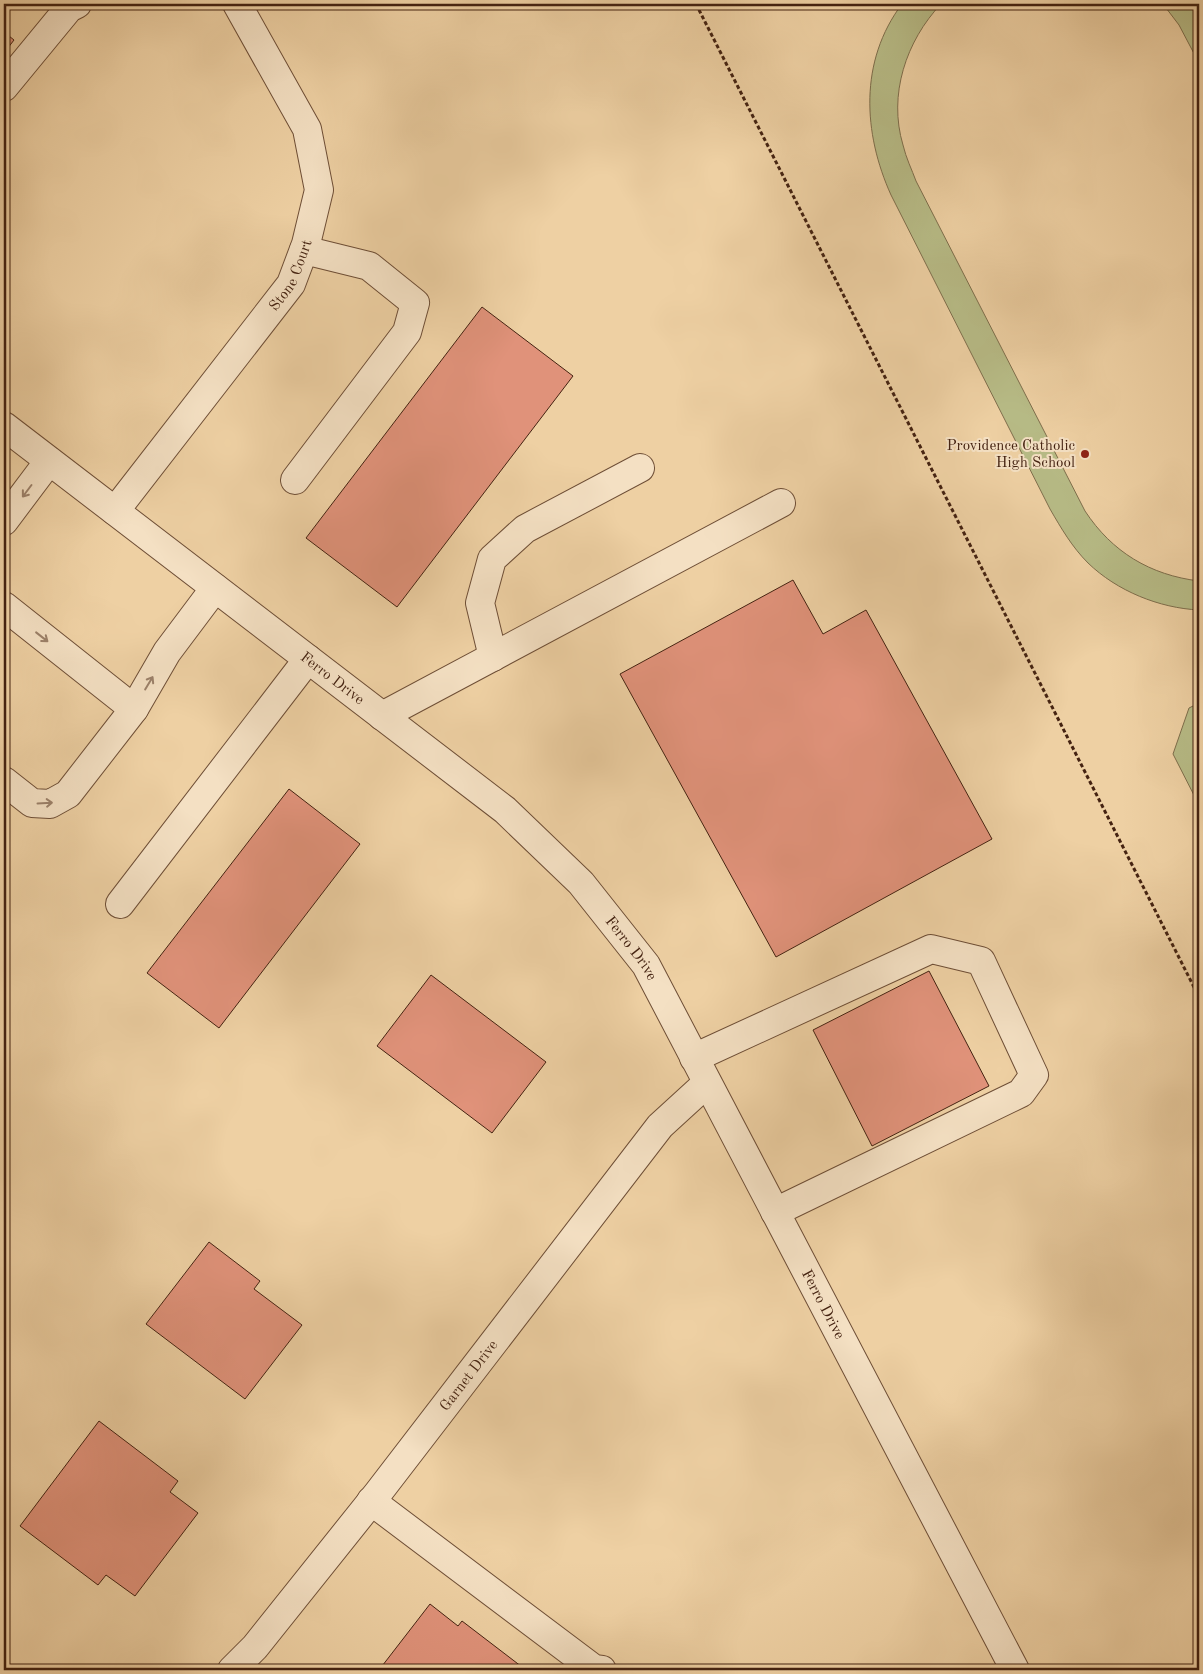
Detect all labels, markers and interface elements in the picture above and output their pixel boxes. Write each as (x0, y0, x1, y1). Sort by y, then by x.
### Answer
street label: Stone Court (267, 239, 316, 314)
place label: Providence Catholic High School (946, 439, 1075, 471)
marker: Providence Catholic High School (1079, 448, 1091, 460)
one-way arrow (21, 484, 32, 497)
one-way arrow (35, 631, 48, 642)
street label: Ferro Drive (297, 650, 366, 708)
one-way arrow (144, 677, 154, 691)
one-way arrow (37, 798, 53, 807)
street label: Ferro Drive (602, 914, 659, 983)
street label: Ferro Drive (798, 1268, 846, 1342)
street label: Garnet Drive (438, 1338, 501, 1415)

